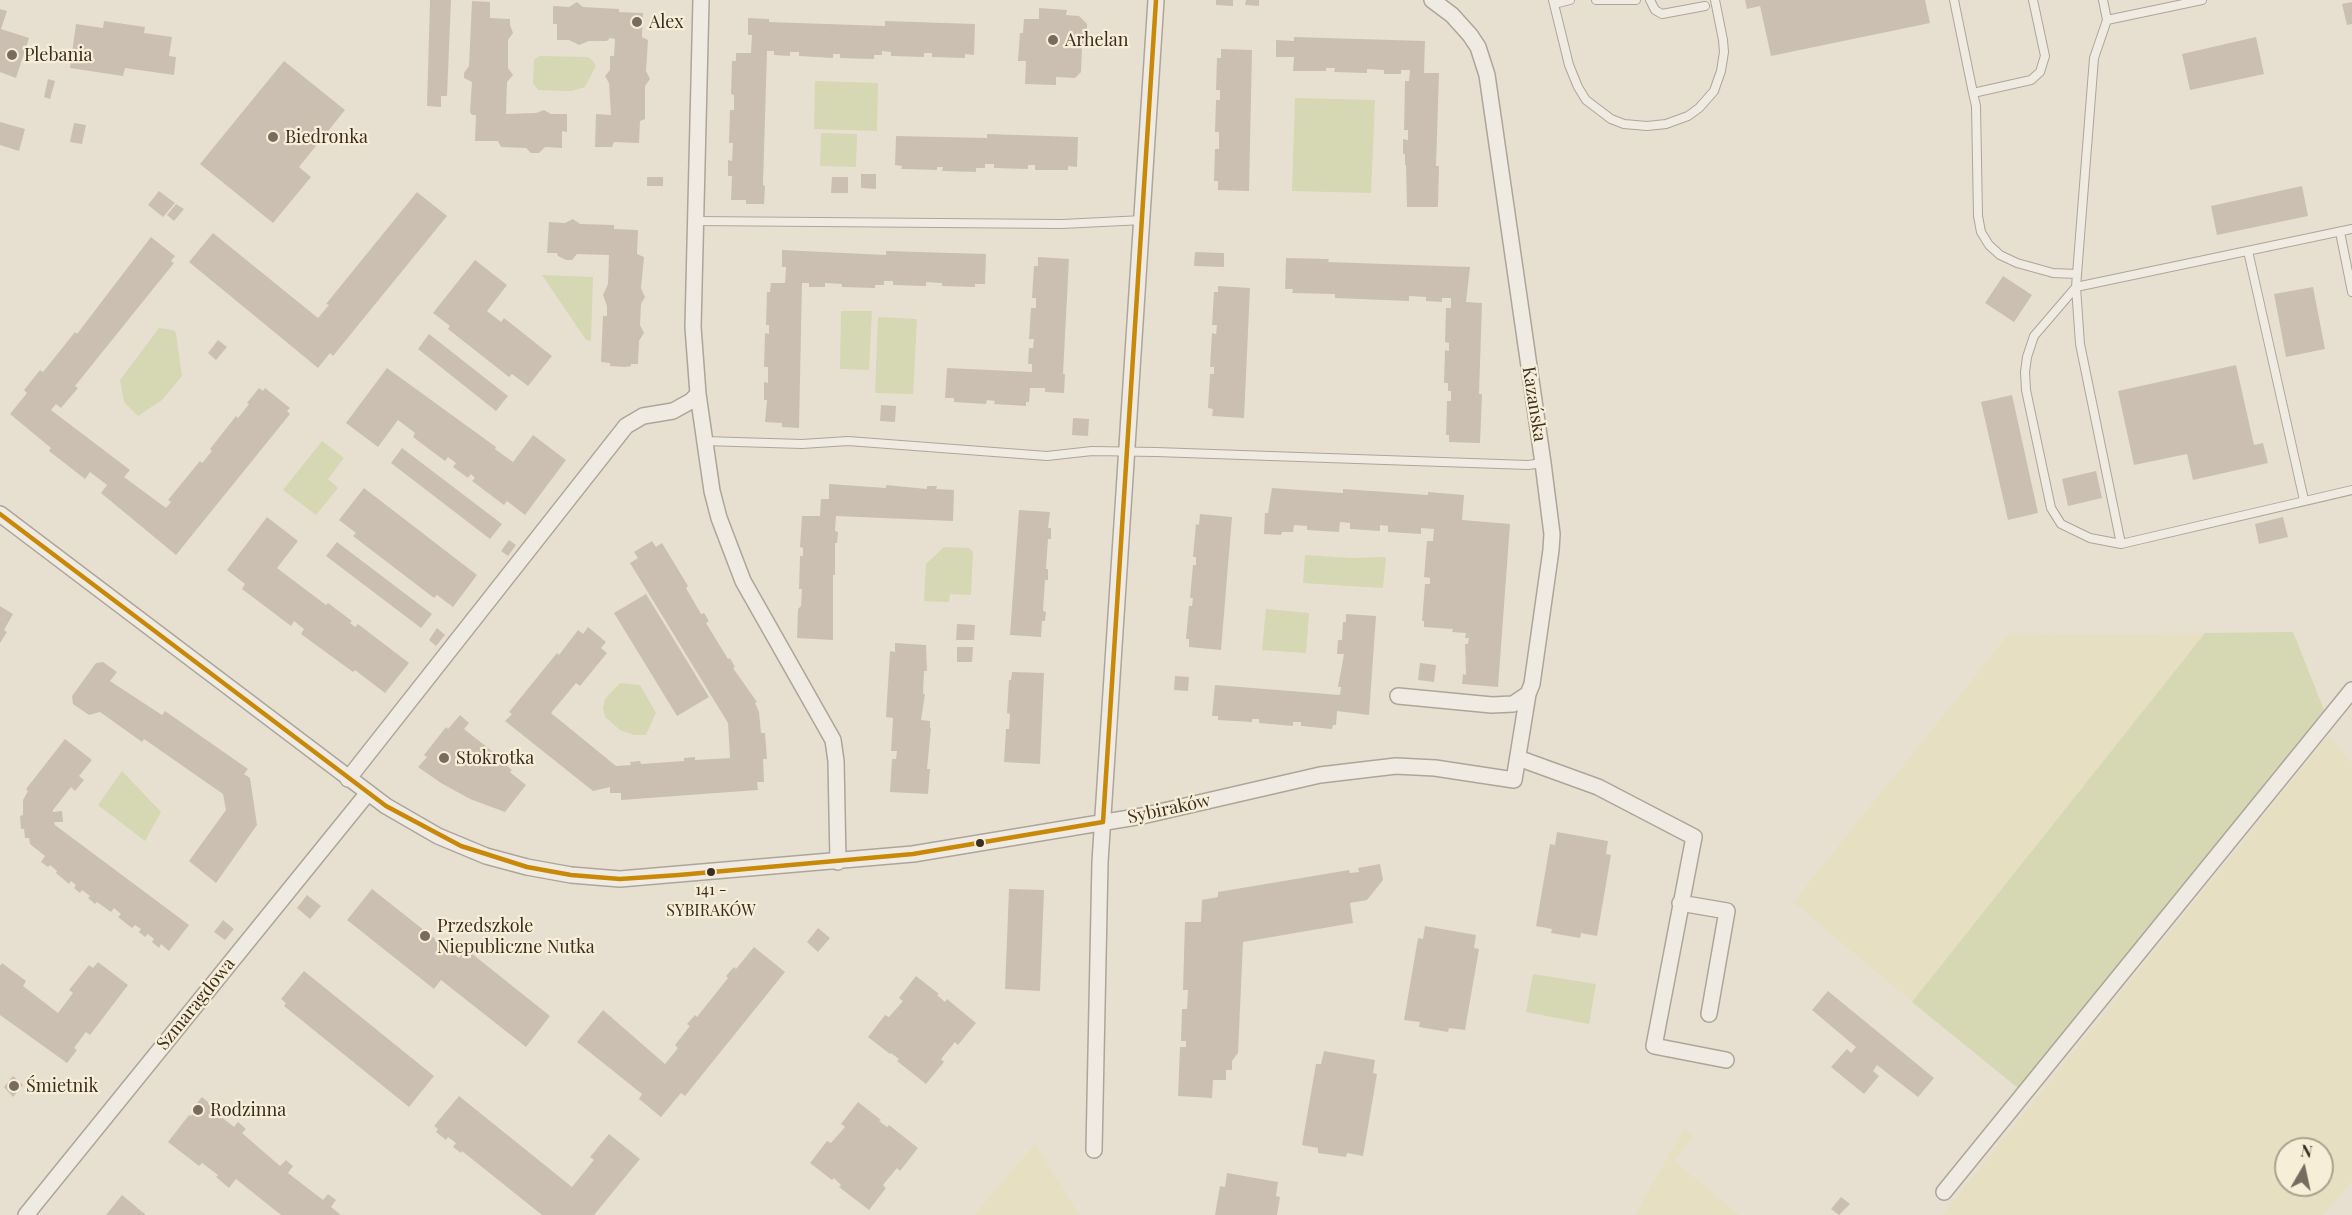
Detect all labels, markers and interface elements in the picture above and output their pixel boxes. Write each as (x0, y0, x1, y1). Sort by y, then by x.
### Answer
place label: Alex (649, 11, 684, 33)
marker: Alex (630, 15, 644, 29)
place label: Arhelan (1065, 29, 1129, 51)
marker: Arhelan (1046, 33, 1060, 47)
place label: Plebania (24, 44, 93, 66)
marker: Plebania (5, 48, 19, 62)
place label: Biedronka (285, 126, 368, 148)
marker: Biedronka (266, 130, 280, 144)
street label: Kazańska (1517, 365, 1551, 443)
place label: Stokrotka (456, 747, 534, 769)
marker: Stokrotka (437, 751, 451, 765)
street label: Sybiraków (1126, 790, 1212, 828)
unlabelled marker (974, 837, 986, 849)
marker: 141 - SYBIRAKÓW (705, 866, 717, 878)
place label: 141 - SYBIRAKÓW (666, 880, 756, 918)
place label: Przedszkole Niepubliczne Nutka (437, 915, 595, 958)
marker: Przedszkole Niepubliczne Nutka (418, 929, 432, 943)
street label: Szmaragdowa (152, 954, 240, 1054)
place label: Śmietnik (26, 1075, 98, 1097)
marker: Śmietnik (7, 1079, 21, 1093)
place label: Rodzinna (210, 1099, 286, 1121)
marker: Rodzinna (191, 1103, 205, 1117)
north arrow (2274, 1137, 2334, 1197)
text: N (2299, 1139, 2314, 1162)

